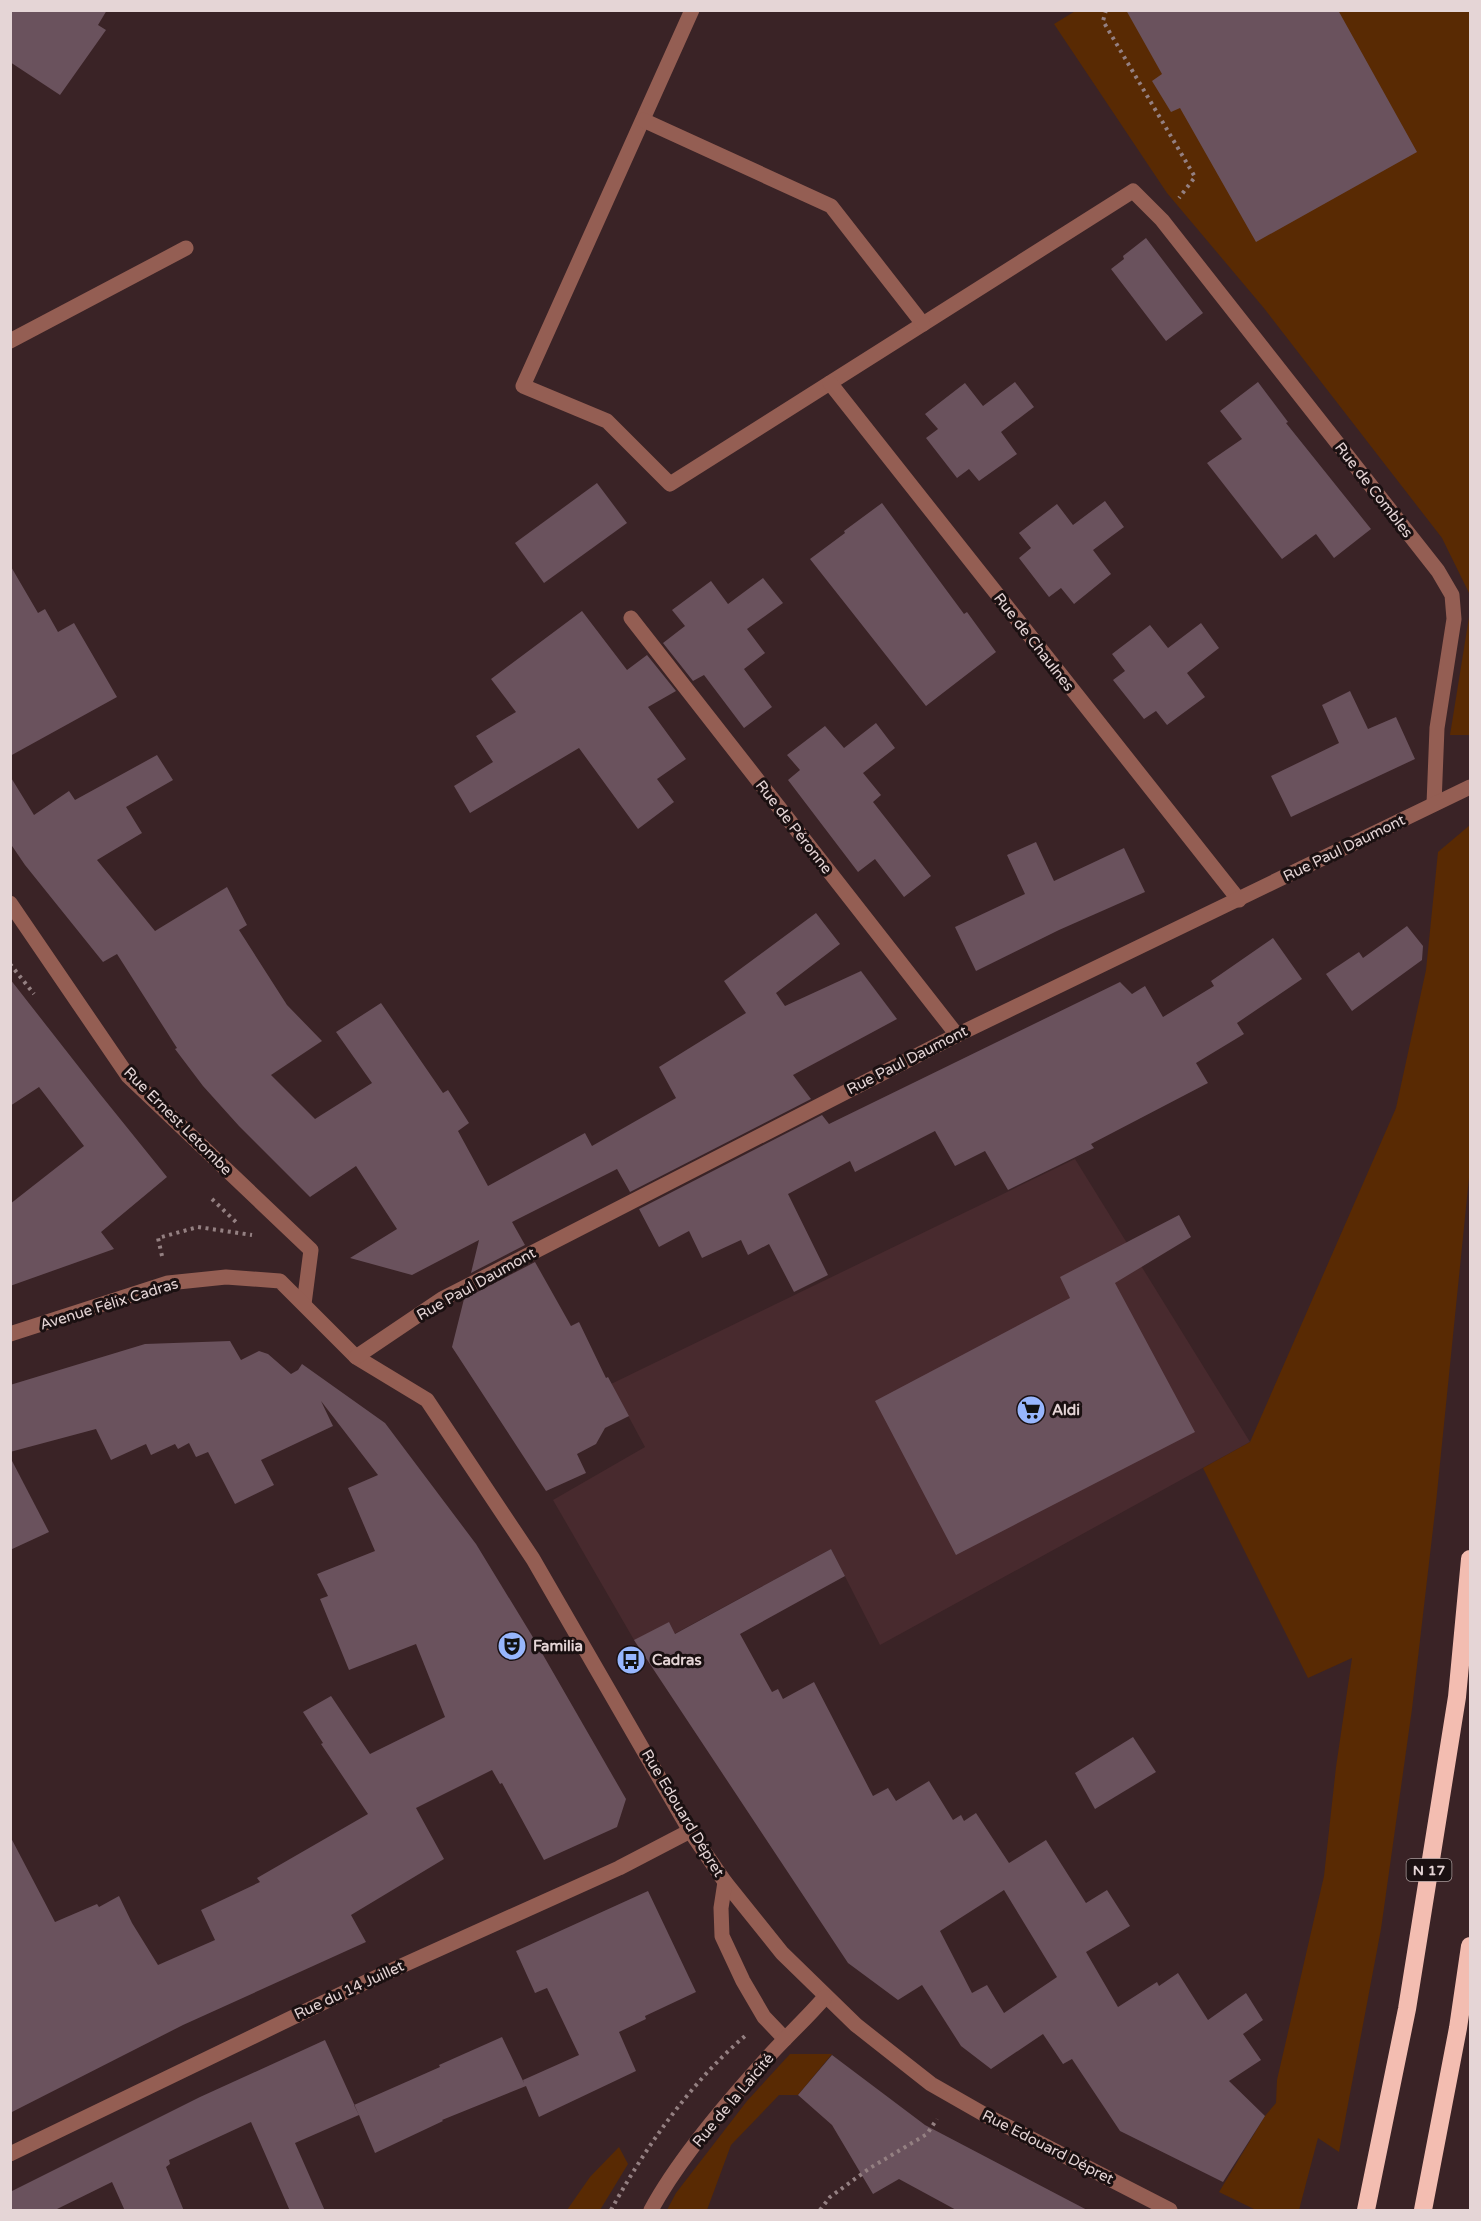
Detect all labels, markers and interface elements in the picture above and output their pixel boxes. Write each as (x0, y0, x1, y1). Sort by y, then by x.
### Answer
street label: Rue de Combles (1331, 439, 1417, 541)
street label: Rue de Chaulnes (990, 589, 1078, 695)
street label: Rue de Péronne (752, 777, 836, 877)
street label: Rue Paul Daumont (1280, 811, 1408, 885)
street label: Rue Paul Daumont (844, 1022, 971, 1098)
street label: Rue Ernest Letombe (120, 1063, 236, 1179)
street label: Rue Paul Daumont (413, 1244, 539, 1324)
street label: Avenue Félix Cadras (38, 1274, 180, 1334)
supermarket icon: Aldi (1015, 1394, 1047, 1426)
place label: Aldi (1052, 1401, 1080, 1419)
theatre icon: Familia (496, 1630, 528, 1662)
place label: Familia (533, 1637, 583, 1655)
bus stop icon: Cadras (615, 1644, 647, 1676)
place label: Cadras (652, 1651, 702, 1669)
street label: Rue Edouard Dépret (638, 1746, 728, 1880)
road number: N 17 (1406, 1859, 1452, 1881)
street label: Rue du 14 Juillet (291, 1957, 407, 2023)
street label: Rue de la Laicité (689, 2049, 777, 2151)
street label: Rue Edouard Dépret (979, 2106, 1117, 2188)

